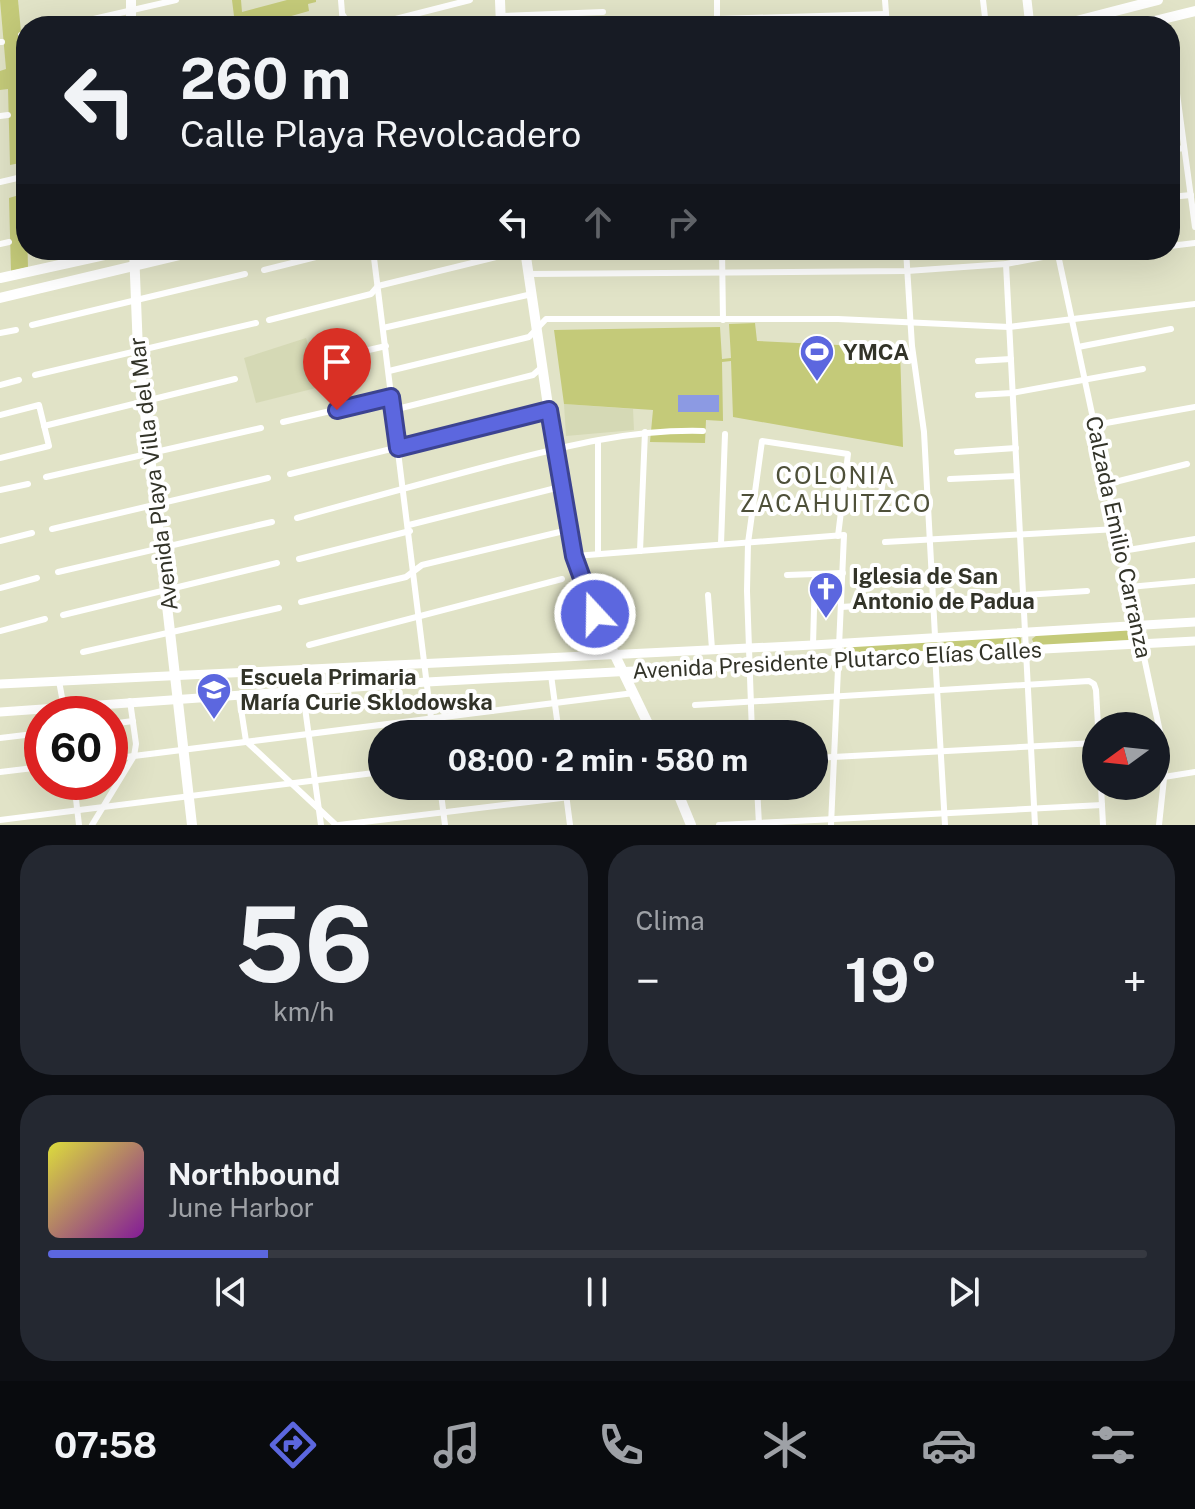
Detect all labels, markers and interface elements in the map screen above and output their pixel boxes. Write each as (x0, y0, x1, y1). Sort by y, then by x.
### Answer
text: 260 m (180, 46, 351, 112)
icon: left (48, 48, 152, 152)
text: Calle Playa Revolcadero (180, 113, 581, 155)
icon: left (492, 200, 536, 244)
icon: ahead (576, 200, 620, 244)
icon: right (660, 200, 704, 244)
pin (303, 328, 371, 410)
sports icon: YMCA (798, 333, 836, 383)
street label: Avenida Playa Villa del Mar (123, 336, 183, 612)
place label: YMCA (843, 339, 909, 365)
icon: arrive (315, 340, 359, 384)
street label: Calzada Emilio Carranza (1081, 414, 1157, 660)
district label: COLONIA ZACAHUITZCO (740, 461, 932, 517)
place label: Iglesia de San Antonio de Padua (852, 563, 1035, 614)
church icon: Iglesia de San Antonio de Padua (807, 570, 845, 620)
position arrow (553, 572, 637, 656)
street label: Avenida Presidente Plutarco Elías Calles (632, 636, 1042, 684)
place label: Escuela Primaria María Curie Sklodowska (240, 664, 493, 715)
school or university icon: Escuela Primaria María Curie Sklodowska (195, 671, 233, 721)
speed limit sign: 60 (24, 696, 128, 800)
north arrow (1082, 712, 1170, 800)
map controls (1082, 712, 1170, 800)
text: 08:00 · 2 min · 580 m (448, 742, 748, 778)
text: 56 (234, 883, 373, 1005)
text: Clima (636, 905, 705, 936)
text: 19° (844, 945, 938, 1016)
text: − (636, 955, 660, 1007)
text: + (1123, 955, 1147, 1007)
text: km/h (273, 996, 334, 1027)
text: Northbound (168, 1156, 340, 1192)
text: June Harbor (168, 1192, 314, 1223)
icon: previous (209, 1270, 253, 1314)
icon: pause (575, 1270, 619, 1314)
icon: next (942, 1270, 986, 1314)
icon: directions (265, 1417, 321, 1473)
icon: music (429, 1417, 485, 1473)
icon: phone (593, 1417, 649, 1473)
icon: climate (757, 1417, 813, 1473)
icon: car (921, 1417, 977, 1473)
icon: filters (1085, 1417, 1141, 1473)
text: 07:58 (54, 1424, 157, 1466)

